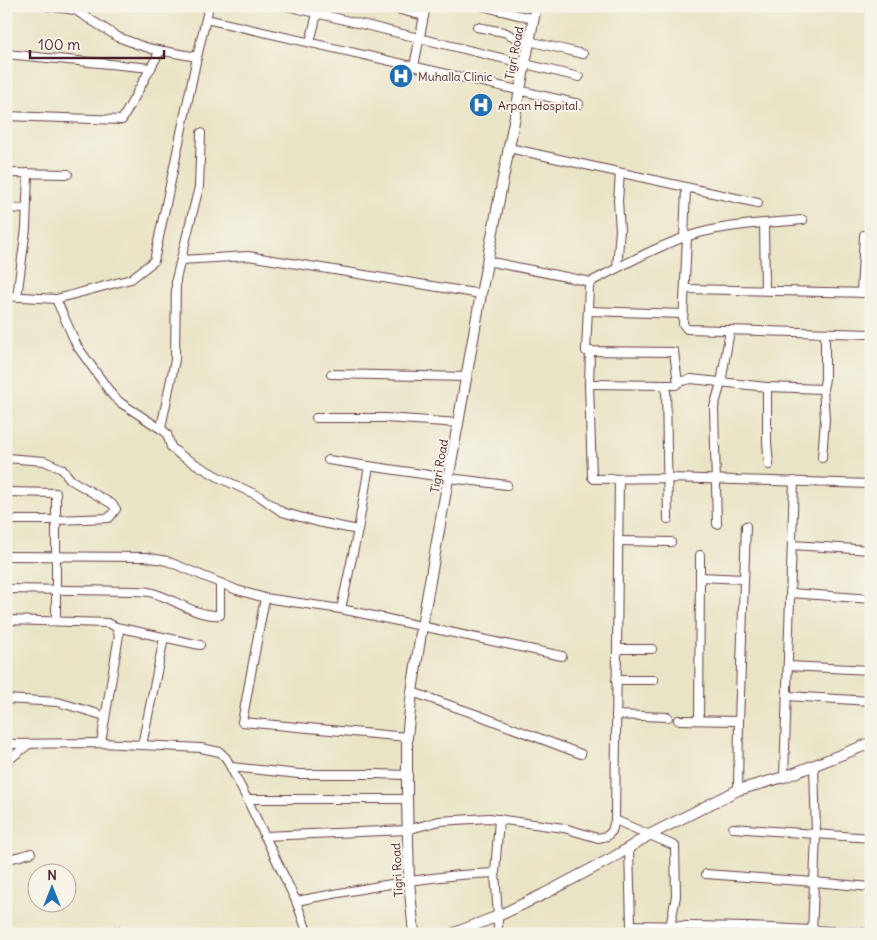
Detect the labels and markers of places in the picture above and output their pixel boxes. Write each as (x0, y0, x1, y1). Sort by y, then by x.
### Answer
hospital icon: Muhalla Clinic (388, 63, 414, 89)
place label: Muhalla Clinic (418, 69, 493, 84)
hospital icon: Arpan Hospital (468, 92, 494, 118)
place label: Arpan Hospital (498, 98, 578, 113)

